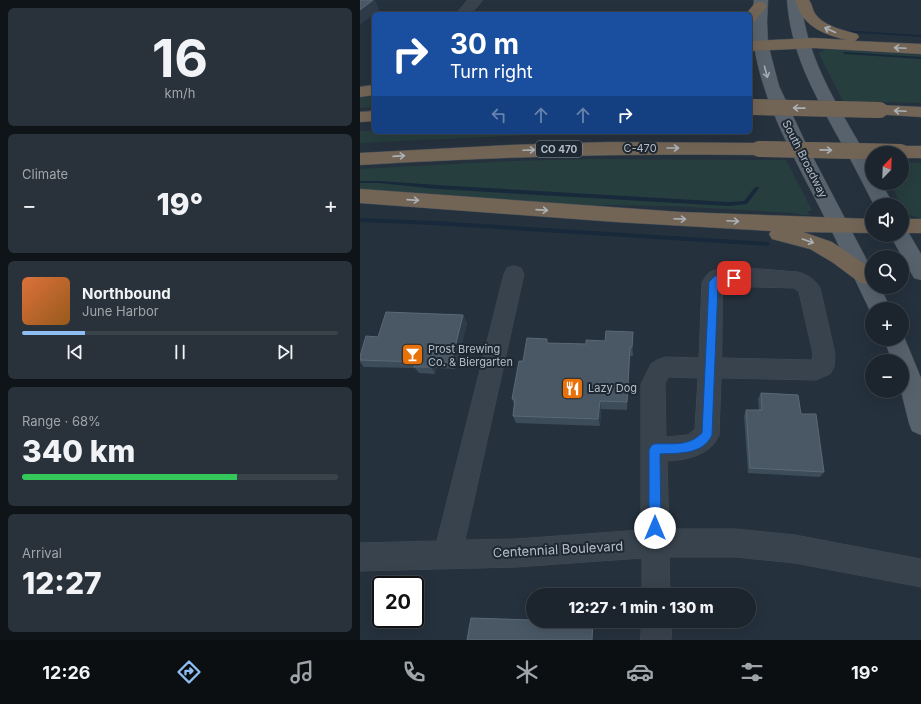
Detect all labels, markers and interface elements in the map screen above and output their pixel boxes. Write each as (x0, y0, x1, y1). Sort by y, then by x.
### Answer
one-way arrow (824, 26, 836, 33)
text: 16 (152, 27, 208, 90)
text: 30 m (450, 27, 519, 61)
icon: right (384, 28, 436, 80)
one-way arrow (894, 44, 907, 51)
text: Turn right (450, 61, 533, 82)
one-way arrow (763, 65, 770, 78)
text: km/h (165, 85, 195, 101)
icon: left (488, 104, 510, 126)
icon: ahead (530, 104, 552, 126)
icon: ahead (572, 104, 594, 126)
icon: right (614, 104, 636, 126)
one-way arrow (793, 104, 806, 112)
one-way arrow (894, 107, 907, 114)
street label: South Broadway (779, 118, 831, 200)
road number: CO 470 (536, 141, 582, 157)
street label: C-470 (623, 141, 657, 155)
one-way arrow (666, 144, 679, 152)
one-way arrow (522, 146, 535, 154)
one-way arrow (819, 146, 832, 154)
north arrow (865, 146, 909, 190)
map controls (865, 146, 909, 398)
one-way arrow (392, 152, 405, 160)
text: Climate (22, 166, 68, 182)
text: 19° (157, 186, 203, 222)
text: − (22, 192, 37, 218)
text: + (323, 192, 338, 218)
one-way arrow (406, 197, 419, 204)
button: sound (865, 198, 909, 242)
one-way arrow (536, 206, 549, 213)
one-way arrow (673, 215, 686, 223)
one-way arrow (726, 218, 739, 225)
one-way arrow (801, 238, 814, 245)
button: search (865, 250, 909, 294)
pin (717, 261, 751, 295)
icon: arrive (723, 267, 745, 289)
text: Northbound (82, 284, 171, 303)
button: + (865, 302, 909, 346)
text: June Harbor (82, 303, 159, 319)
icon: previous (64, 341, 86, 363)
icon: pause (169, 341, 191, 363)
icon: next (274, 341, 296, 363)
bar icon: Prost Brewing Co. & Biergarten (400, 342, 426, 368)
place label: Prost Brewing Co. & Biergarten (428, 342, 513, 369)
button: − (865, 354, 909, 398)
restaurant icon: Lazy Dog (560, 375, 586, 401)
place label: Lazy Dog (588, 381, 637, 395)
text: Range · 68% (22, 413, 101, 429)
text: 340 km (22, 433, 135, 469)
position arrow (634, 507, 676, 549)
street label: Centennial Boulevard (492, 538, 624, 560)
text: Arrival (22, 545, 62, 561)
text: 12:27 (22, 565, 102, 601)
speed limit sign: 20 (372, 576, 424, 628)
text: 12:27 · 1 min · 130 m (568, 598, 714, 617)
icon: directions (175, 658, 203, 686)
icon: music (288, 658, 316, 686)
icon: phone (400, 658, 428, 686)
icon: climate (513, 658, 541, 686)
icon: car (626, 658, 654, 686)
icon: filters (738, 658, 766, 686)
text: 12:26 (42, 662, 90, 683)
text: 19° (851, 662, 879, 683)

